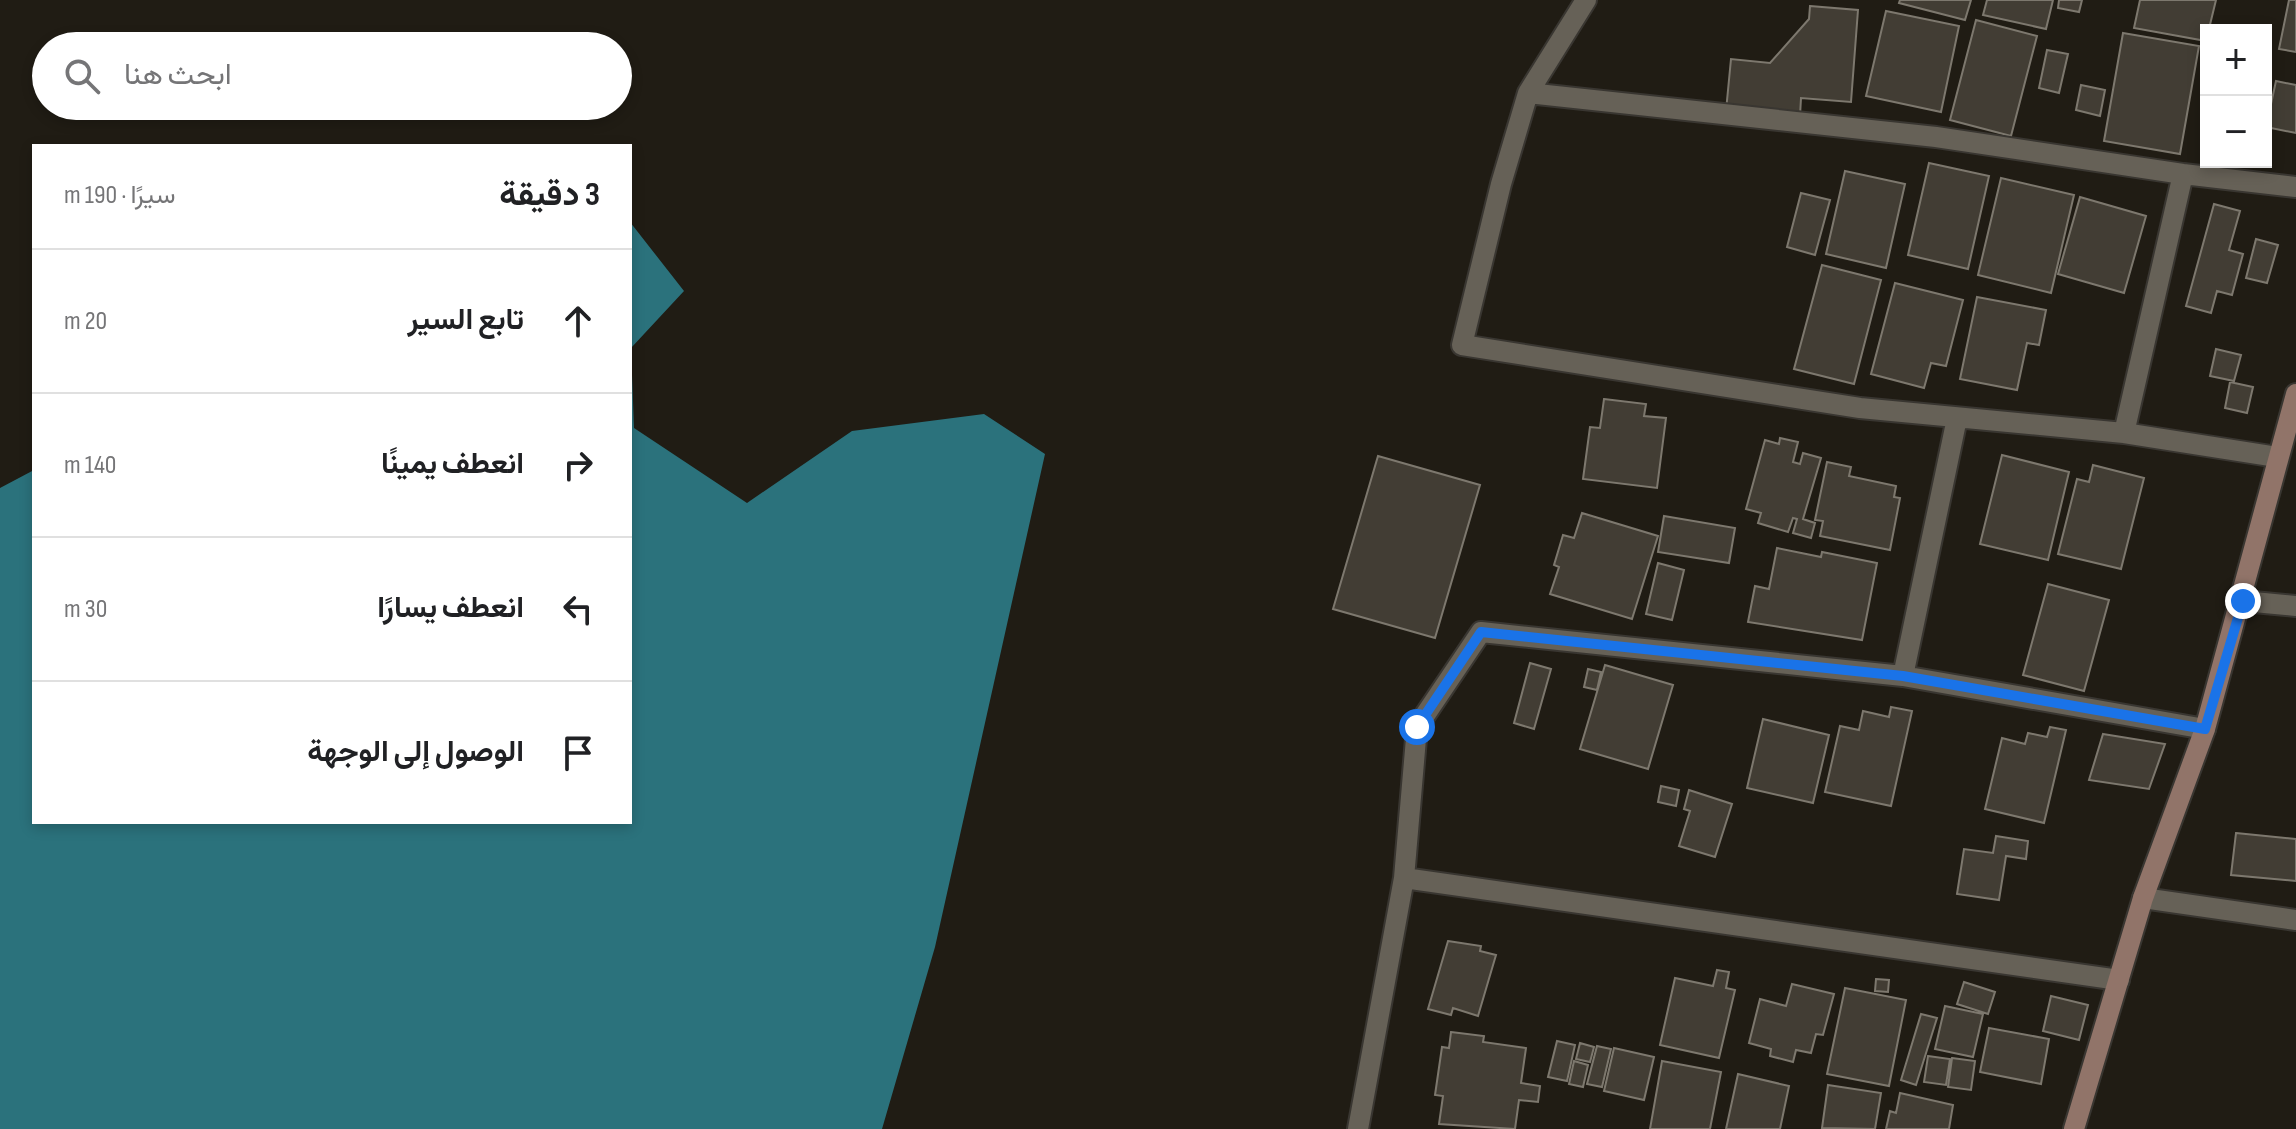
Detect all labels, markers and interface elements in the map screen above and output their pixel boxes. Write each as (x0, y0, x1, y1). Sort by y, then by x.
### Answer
map controls (2200, 24, 2272, 168)
button: + (2200, 24, 2272, 96)
search box (32, 32, 632, 120)
icon: search (60, 54, 104, 98)
text: ابحث هنا (124, 57, 232, 93)
button: − (2200, 96, 2272, 168)
text: 3 دقيقة (499, 174, 600, 215)
text: سيرًا · 190 m (64, 180, 176, 211)
icon: ahead (556, 299, 600, 343)
text: تابع السير (407, 302, 524, 338)
text: 20 m (64, 306, 107, 337)
icon: right (556, 443, 600, 487)
text: انعطف يمينًا (381, 446, 524, 482)
text: 140 m (64, 450, 116, 481)
route end (2225, 583, 2261, 619)
icon: left (556, 587, 600, 631)
text: انعطف يسارًا (377, 590, 524, 626)
text: 30 m (64, 594, 107, 625)
route start (1399, 709, 1435, 745)
icon: arrive (556, 731, 600, 775)
text: الوصول إلى الوجهة (307, 734, 524, 770)

